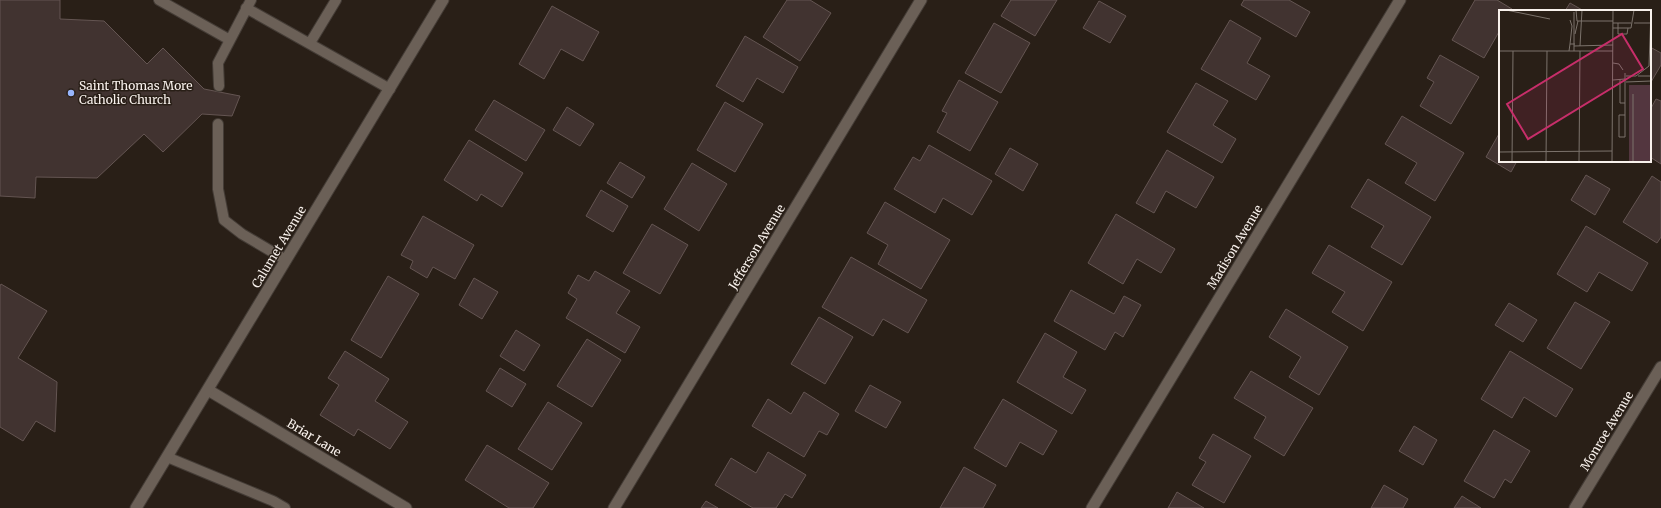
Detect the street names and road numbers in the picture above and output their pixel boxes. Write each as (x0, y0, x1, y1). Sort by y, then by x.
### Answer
street label: Jefferson Avenue (725, 201, 788, 293)
street label: Madison Avenue (1204, 202, 1266, 291)
street label: Calumet Avenue (248, 203, 309, 291)
street label: Monroe Avenue (1577, 388, 1636, 473)
street label: Briar Lane (284, 416, 344, 460)

